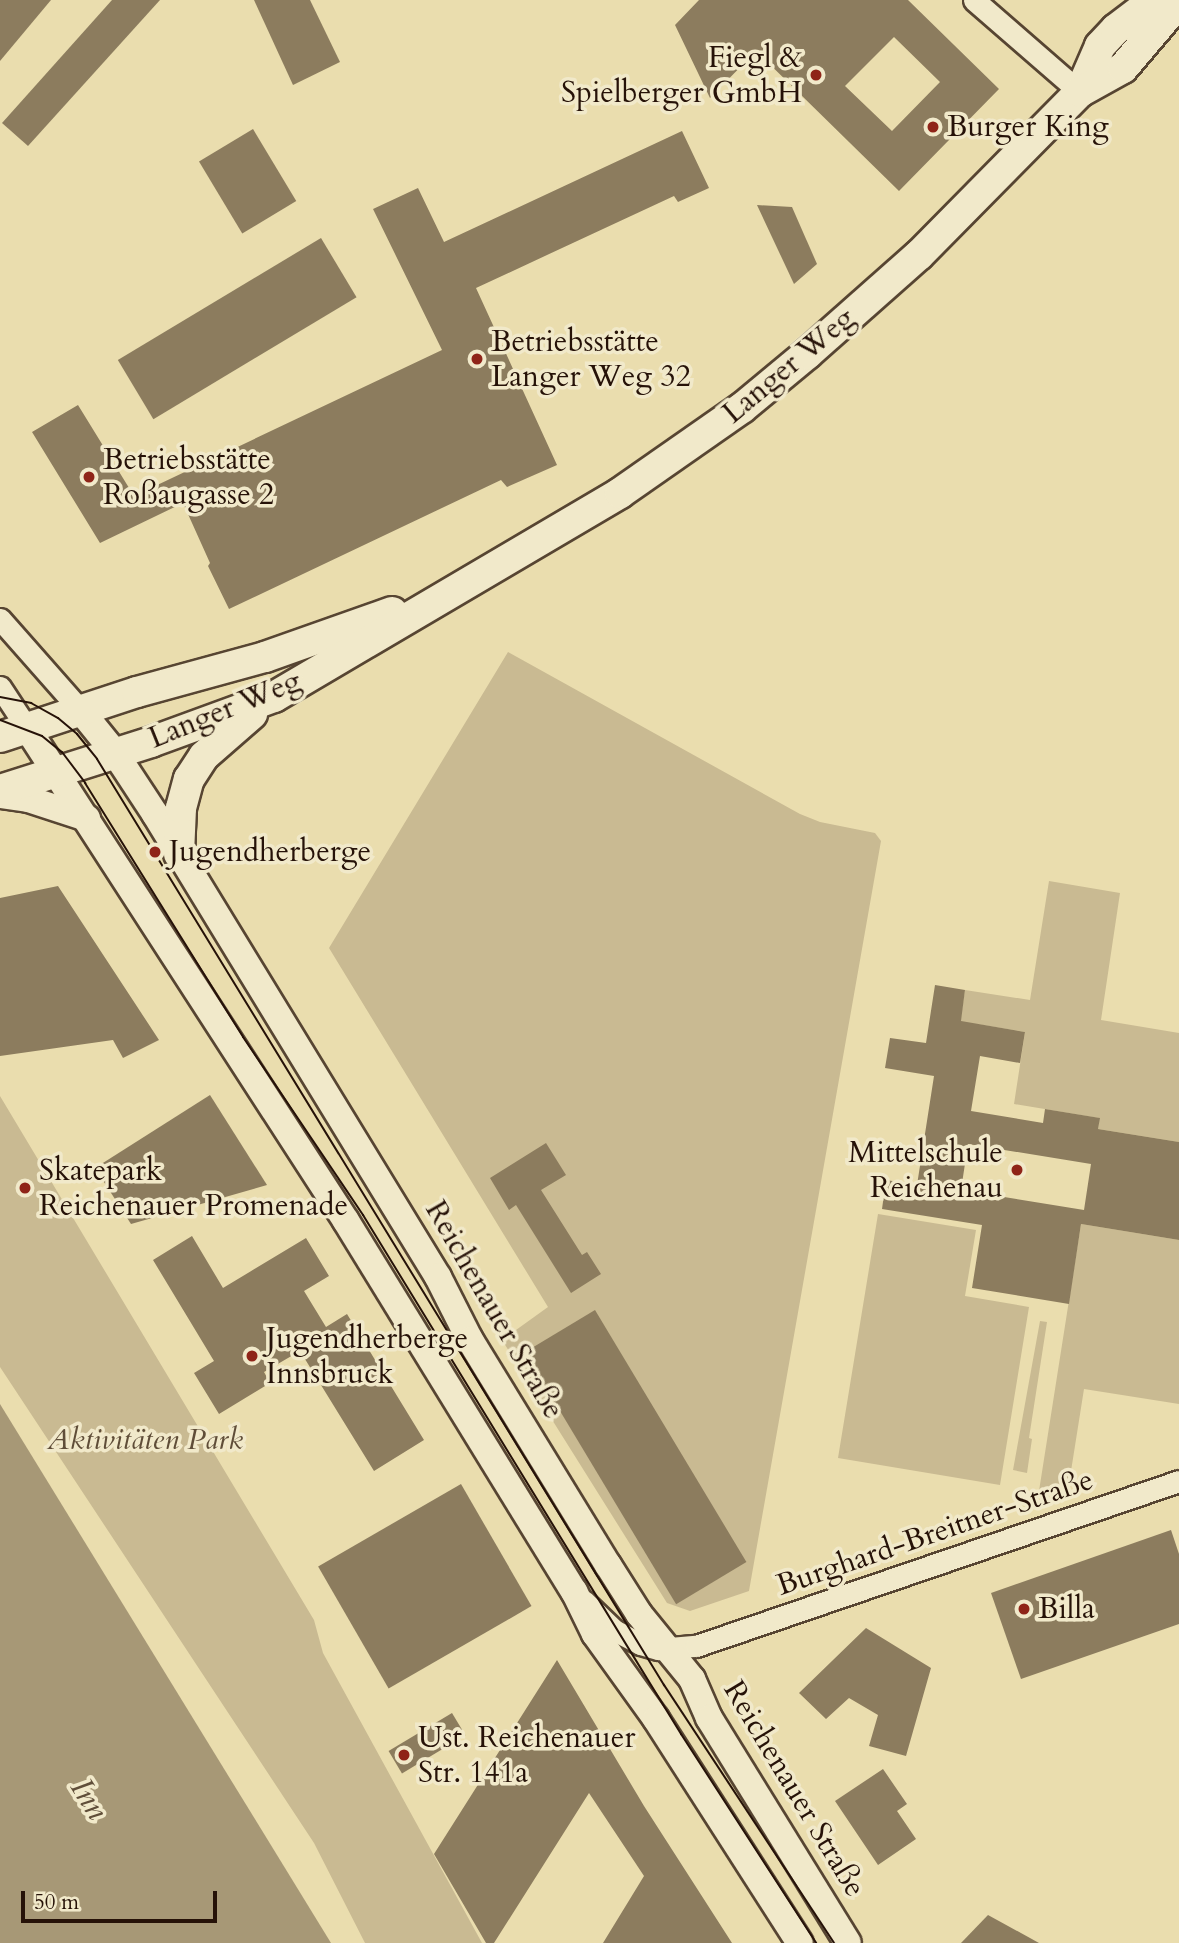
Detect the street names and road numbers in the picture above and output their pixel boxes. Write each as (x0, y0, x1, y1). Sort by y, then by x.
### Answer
street label: Langer Weg (716, 300, 862, 432)
street label: Langer Weg (144, 663, 306, 757)
street label: Reichenauer Straße (417, 1195, 571, 1425)
street label: Burghard-Breitner-Straße (772, 1462, 1098, 1604)
street label: Reichenauer Straße (715, 1674, 873, 1904)

